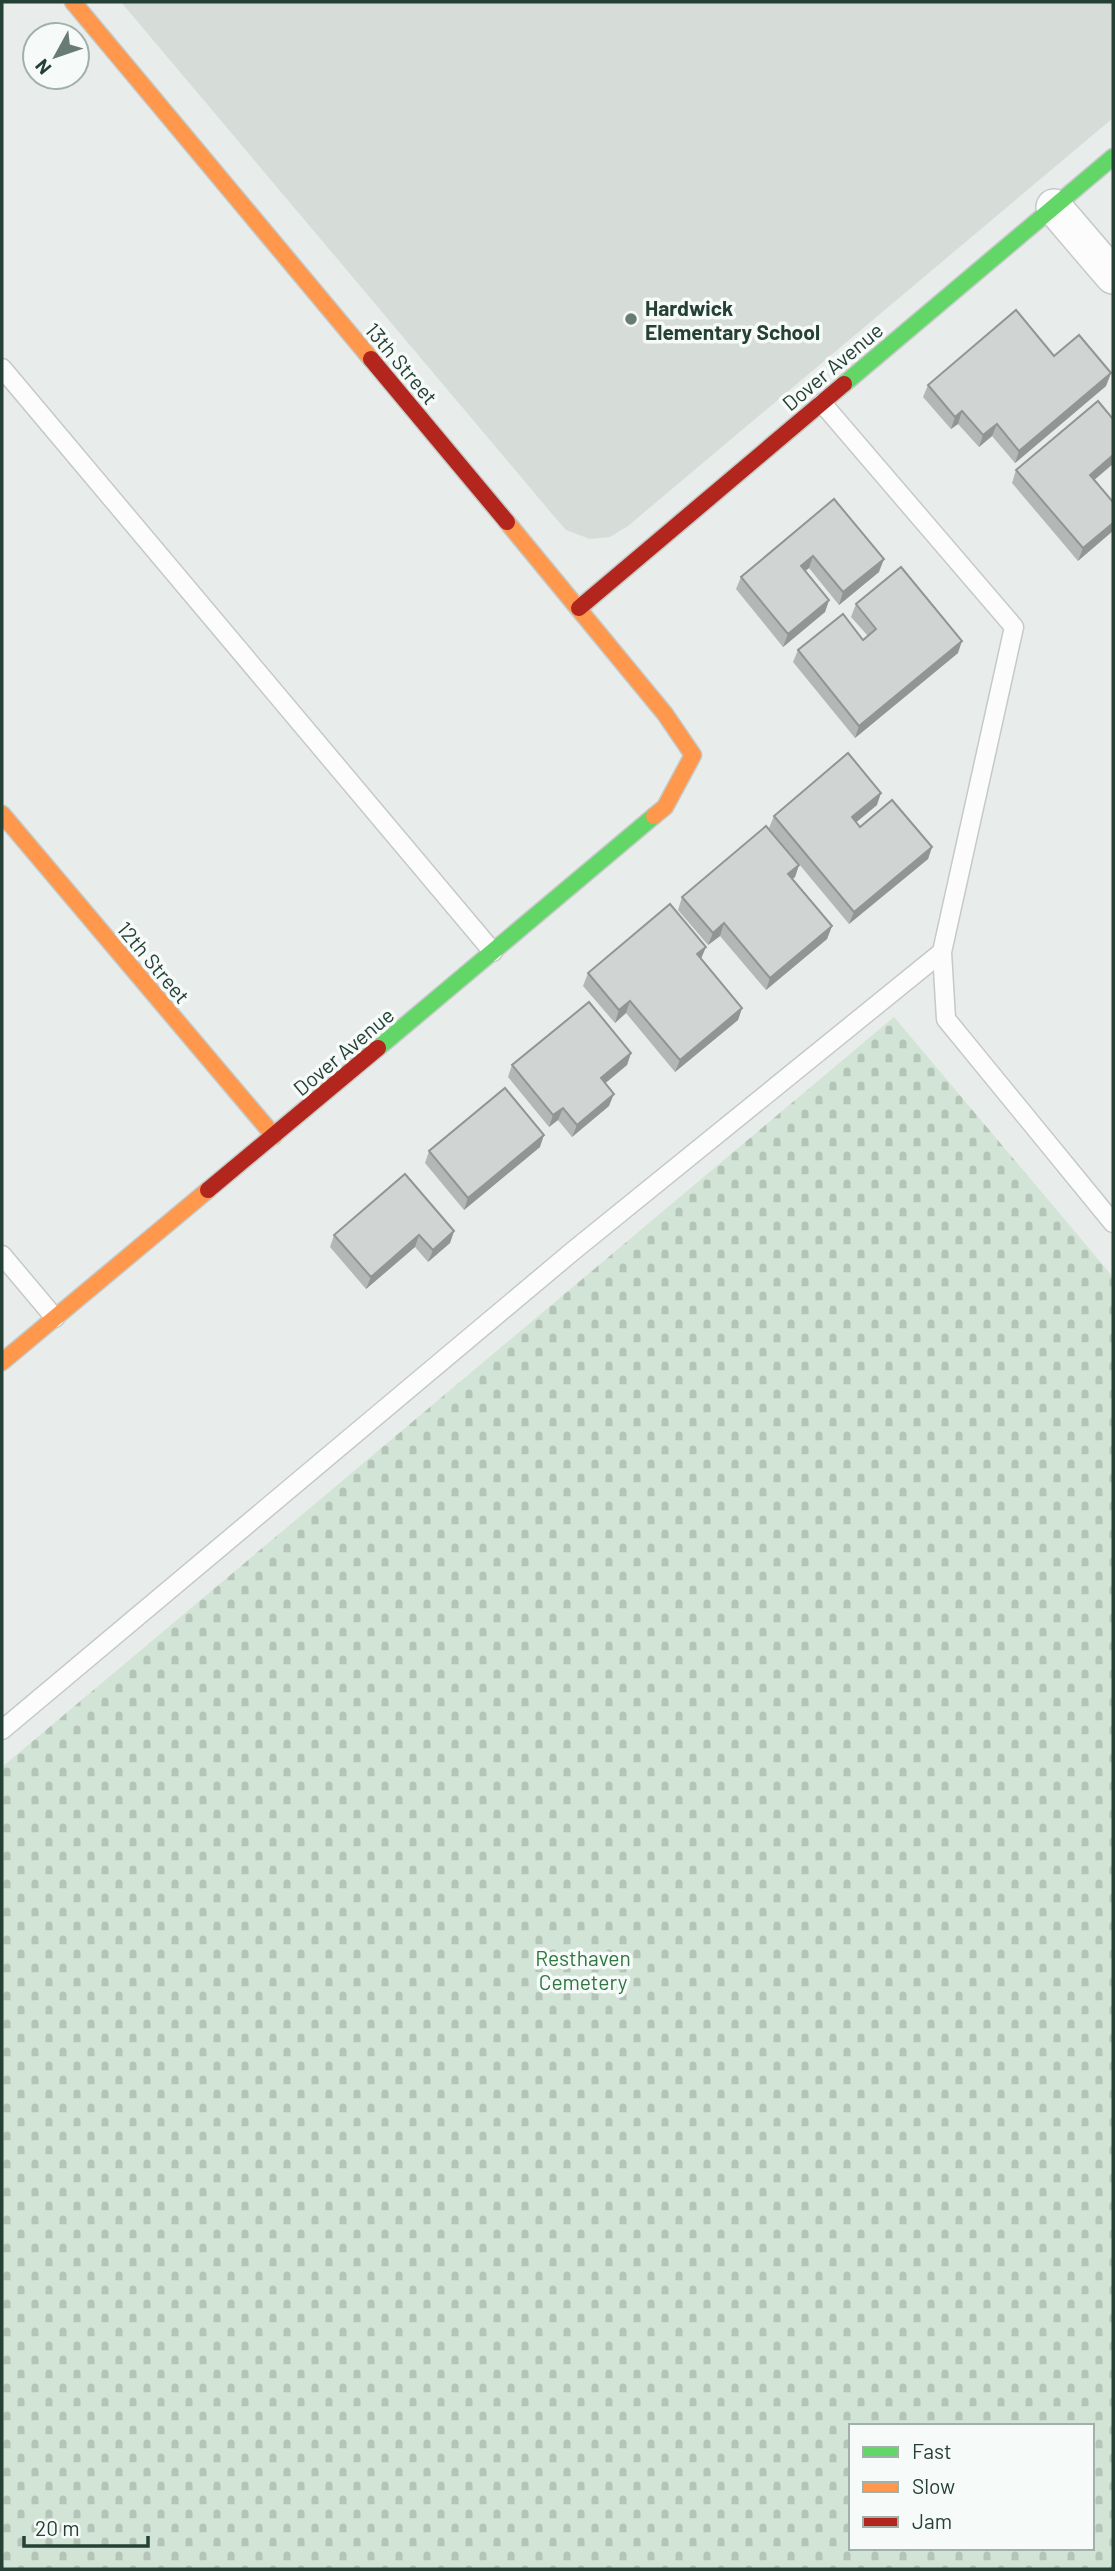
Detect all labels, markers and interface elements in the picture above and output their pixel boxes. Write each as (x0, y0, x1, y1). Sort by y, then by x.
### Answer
north arrow (21, 21, 91, 91)
text: N (30, 55, 55, 79)
place label: Hardwick Elementary School (645, 295, 820, 344)
marker: Hardwick Elementary School (623, 311, 639, 327)
street label: 13th Street (361, 317, 443, 409)
street label: Dover Avenue (777, 317, 887, 415)
street label: 12th Street (113, 916, 195, 1008)
street label: Dover Avenue (288, 1002, 398, 1100)
park label: Resthaven Cemetery (535, 1945, 631, 1994)
legend (849, 2424, 1094, 2550)
text: Fast (912, 2438, 952, 2463)
text: Slow (912, 2473, 955, 2498)
scale bar (24, 2504, 149, 2548)
text: Jam (912, 2508, 952, 2533)
text: 20 m (35, 2515, 80, 2540)

